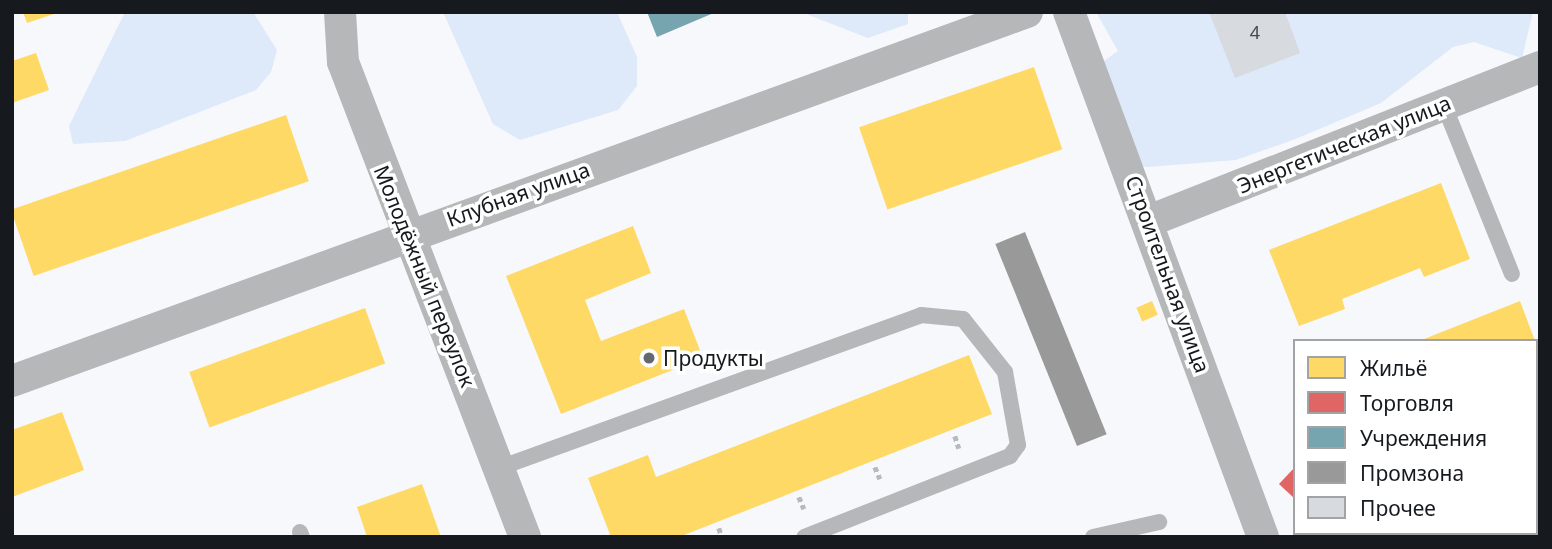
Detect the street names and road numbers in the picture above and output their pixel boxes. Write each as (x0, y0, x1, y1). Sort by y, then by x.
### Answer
street label: Энергетическая улица (1234, 90, 1454, 198)
street label: Клубная улица (443, 156, 593, 232)
street label: Молодёжный переулок (369, 161, 481, 391)
street label: Строительная улица (1121, 172, 1215, 376)

